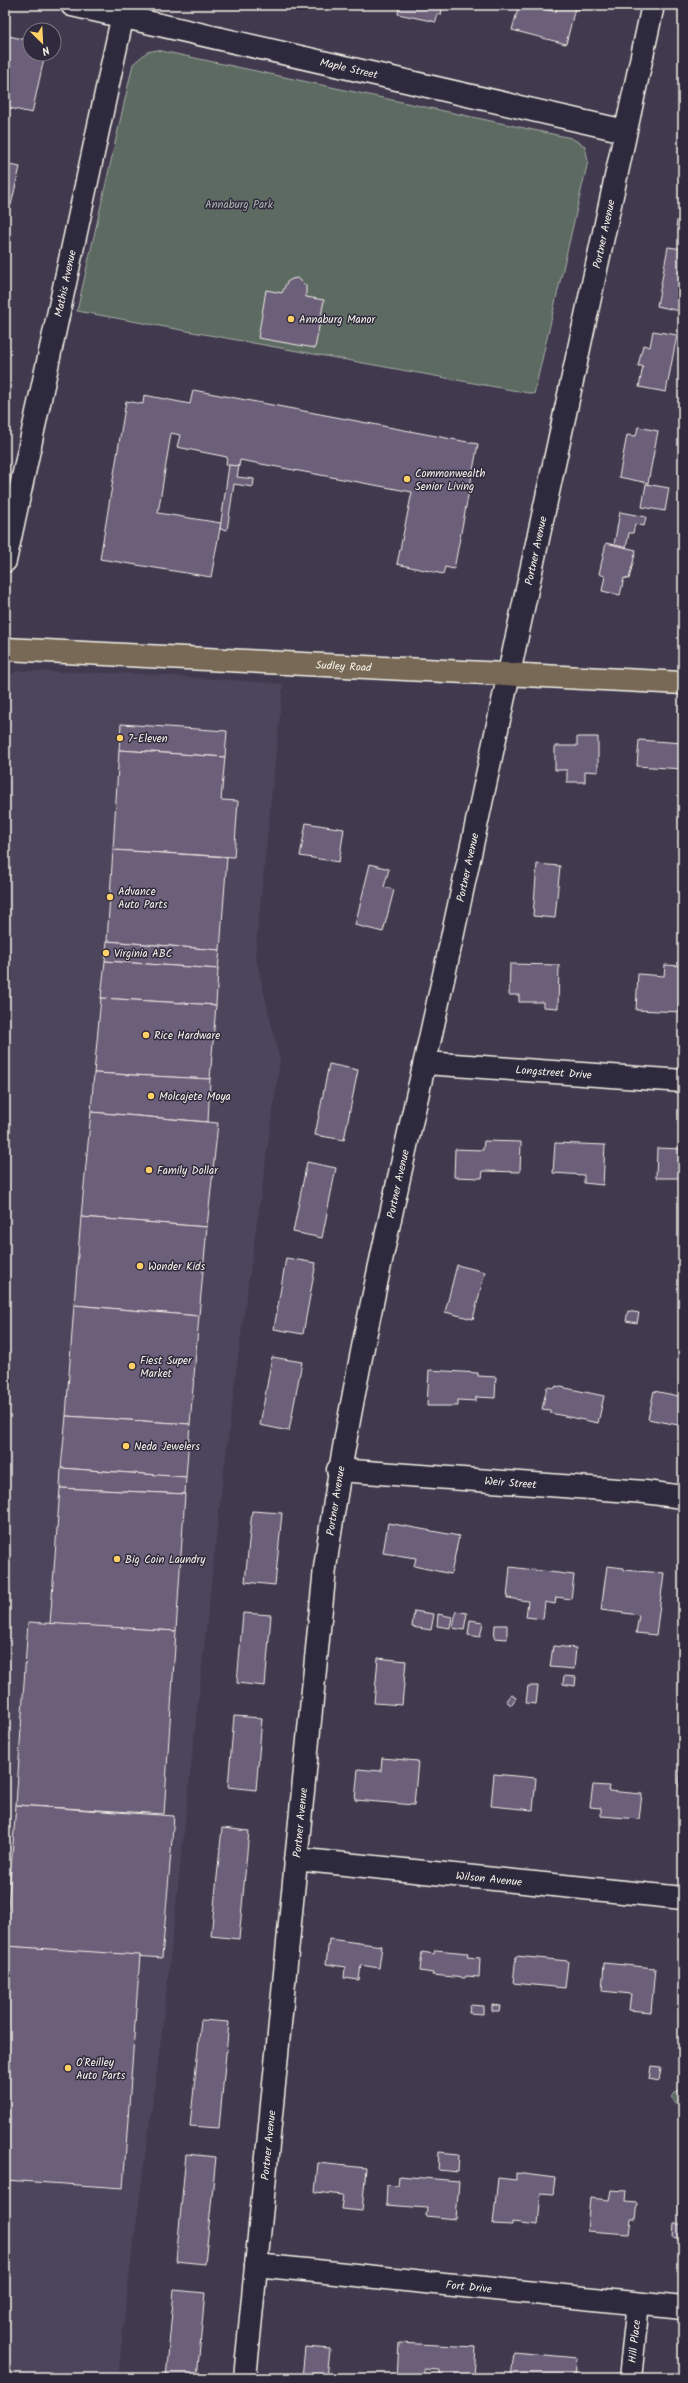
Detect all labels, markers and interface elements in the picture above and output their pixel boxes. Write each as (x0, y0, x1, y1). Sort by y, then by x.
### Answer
north arrow (22, 22, 62, 62)
text: N (39, 41, 52, 60)
street label: Maple Street (318, 54, 380, 85)
park label: Annaburg Park (205, 196, 274, 214)
street label: Portner Avenue (588, 198, 621, 270)
street label: Mathis Avenue (50, 248, 82, 319)
place label: Annaburg Manor (299, 311, 377, 329)
marker: Annaburg Manor (286, 314, 296, 324)
place label: Commonwealth Senior Living (415, 465, 485, 496)
marker: Commonwealth Senior Living (402, 474, 412, 484)
street label: Portner Avenue (520, 515, 553, 587)
street label: Sudley Road (315, 657, 372, 677)
place label: 7-Eleven (128, 730, 168, 748)
marker: 7-Eleven (115, 733, 125, 743)
street label: Portner Avenue (452, 831, 484, 904)
place label: Advance Auto Parts (118, 883, 168, 914)
marker: Advance Auto Parts (105, 892, 115, 902)
place label: Virginia ABC (114, 945, 173, 963)
marker: Virginia ABC (101, 948, 111, 958)
place label: Rice Hardware (154, 1027, 220, 1045)
marker: Rice Hardware (141, 1030, 151, 1040)
street label: Longstreet Drive (515, 1061, 592, 1085)
place label: Molcajete Moya (159, 1088, 231, 1106)
marker: Molcajete Moya (146, 1091, 156, 1101)
street label: Portner Avenue (382, 1148, 415, 1220)
place label: Family Dollar (157, 1162, 219, 1180)
marker: Family Dollar (144, 1165, 154, 1175)
place label: Wonder Kids (148, 1258, 206, 1276)
marker: Wonder Kids (135, 1261, 145, 1271)
place label: Fiest Super Market (140, 1352, 193, 1383)
marker: Fiest Super Market (127, 1361, 137, 1371)
place label: Neda Jewelers (134, 1438, 200, 1456)
marker: Neda Jewelers (121, 1441, 131, 1451)
street label: Portner Avenue (322, 1465, 351, 1537)
street label: Weir Street (484, 1473, 538, 1494)
place label: Big Coin Laundry (125, 1551, 206, 1569)
marker: Big Coin Laundry (112, 1554, 122, 1564)
street label: Portner Avenue (288, 1787, 313, 1859)
street label: Wilson Avenue (455, 1867, 523, 1892)
place label: O'Reilley Auto Parts (76, 2054, 126, 2085)
marker: O'Reilley Auto Parts (63, 2063, 73, 2073)
street label: Portner Avenue (257, 2109, 281, 2181)
street label: Fort Drive (445, 2276, 493, 2299)
street label: Hill Place (624, 2319, 646, 2364)

